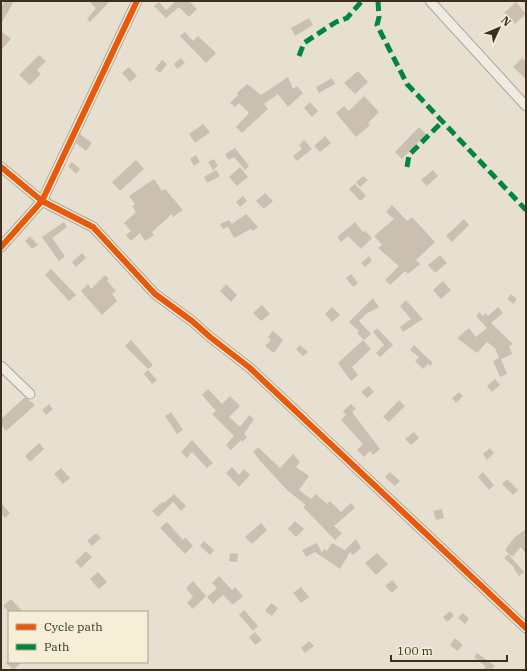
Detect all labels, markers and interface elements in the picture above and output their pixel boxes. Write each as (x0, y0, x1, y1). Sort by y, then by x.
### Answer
north arrow (479, 8, 519, 48)
text: N (498, 13, 514, 29)
legend (8, 611, 148, 663)
text: Cycle path (44, 619, 103, 634)
scale bar (391, 637, 507, 663)
text: Path (44, 639, 70, 654)
text: 100 m (397, 643, 433, 658)

